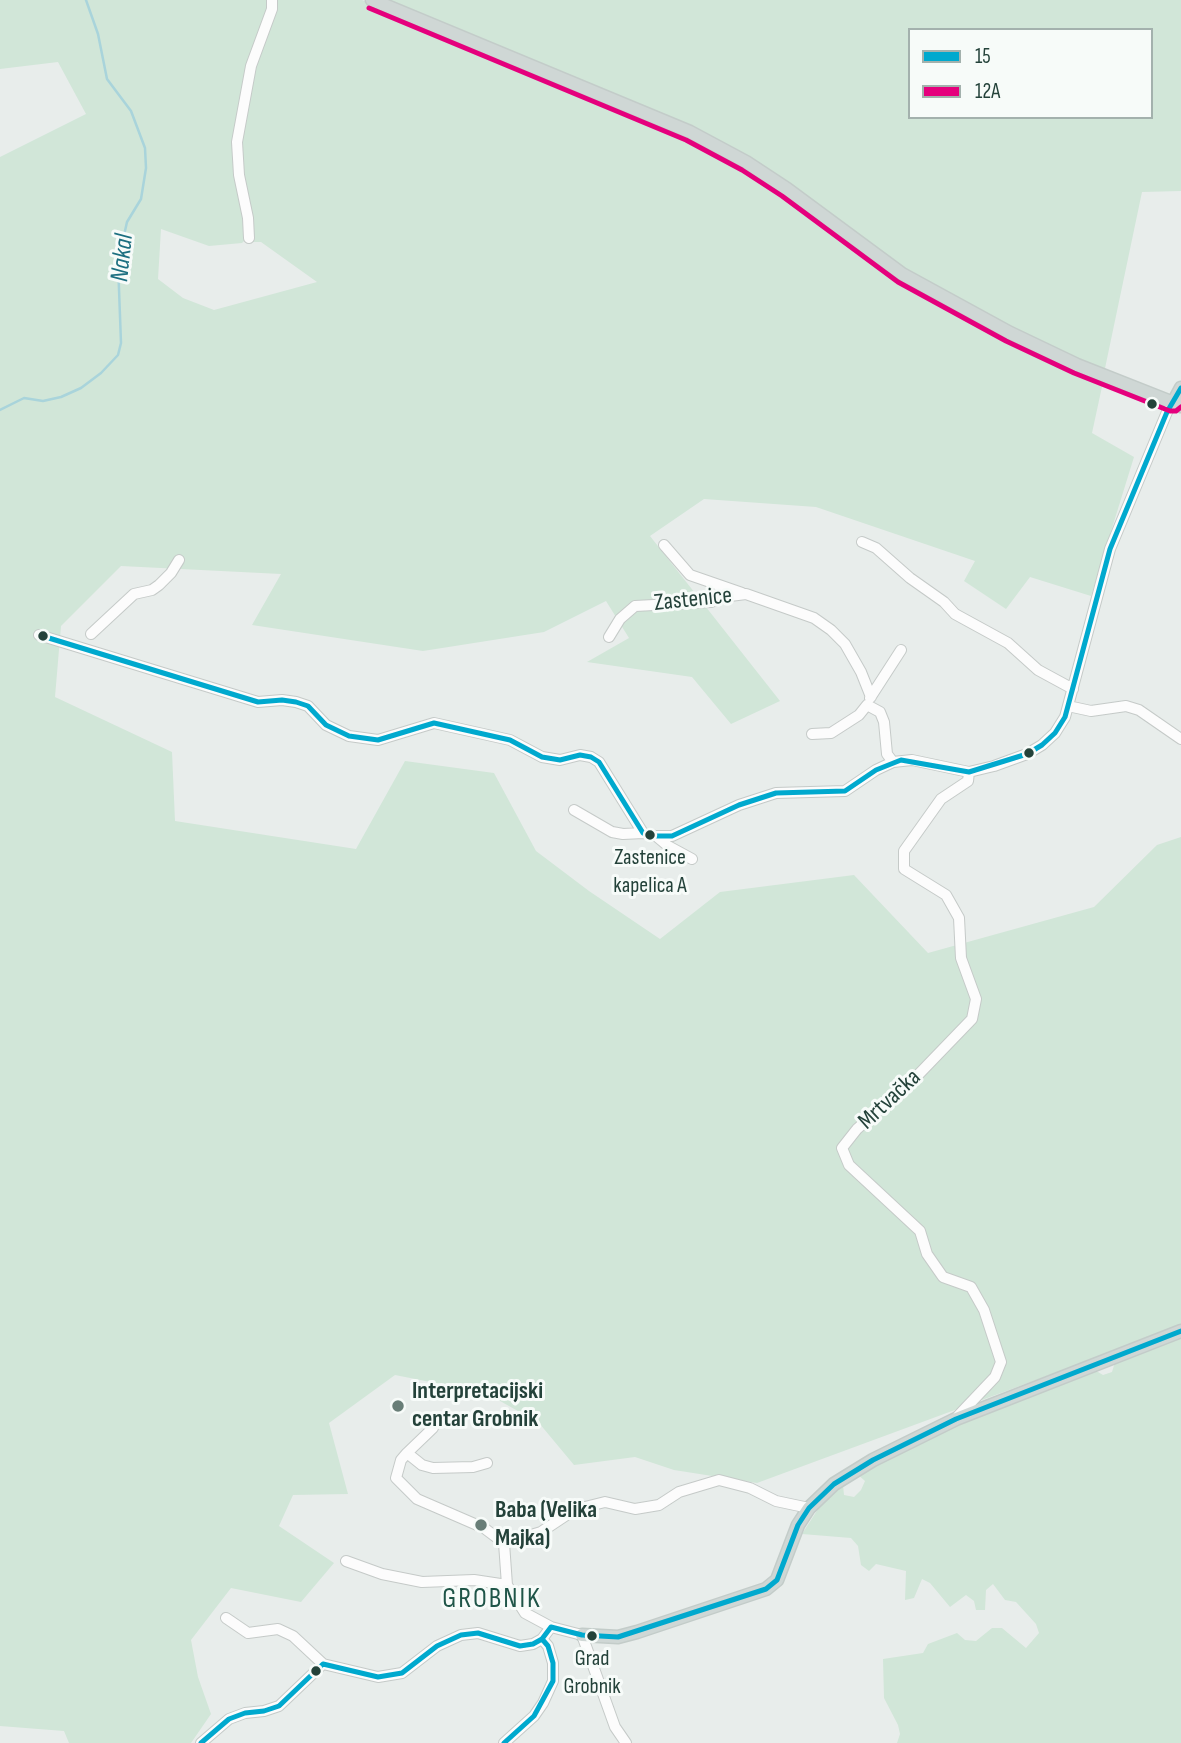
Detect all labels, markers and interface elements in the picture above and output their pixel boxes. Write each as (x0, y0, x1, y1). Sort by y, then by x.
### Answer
legend (908, 28, 1153, 119)
text: 15 (975, 44, 991, 69)
text: 12A (975, 79, 1000, 104)
water label: Nakal (105, 232, 141, 284)
unlabelled marker (1145, 397, 1159, 411)
street label: Zastenice (653, 582, 733, 618)
unlabelled marker (36, 629, 50, 643)
unlabelled marker (1022, 746, 1036, 760)
marker: Zastenice kapelica A (643, 828, 657, 842)
place label: Zastenice kapelica A (613, 845, 687, 896)
street label: Mrtvačka (853, 1064, 927, 1136)
place label: Interpretacijski centar Grobnik (412, 1378, 543, 1434)
marker: Interpretacijski centar Grobnik (390, 1398, 406, 1414)
place label: Baba (Velika Majka) (495, 1497, 597, 1553)
marker: Baba (Velika Majka) (473, 1517, 489, 1533)
district label: GROBNIK (443, 1583, 541, 1617)
marker: Grad Grobnik (585, 1629, 599, 1643)
place label: Grad Grobnik (563, 1646, 621, 1698)
unlabelled marker (309, 1664, 323, 1678)

